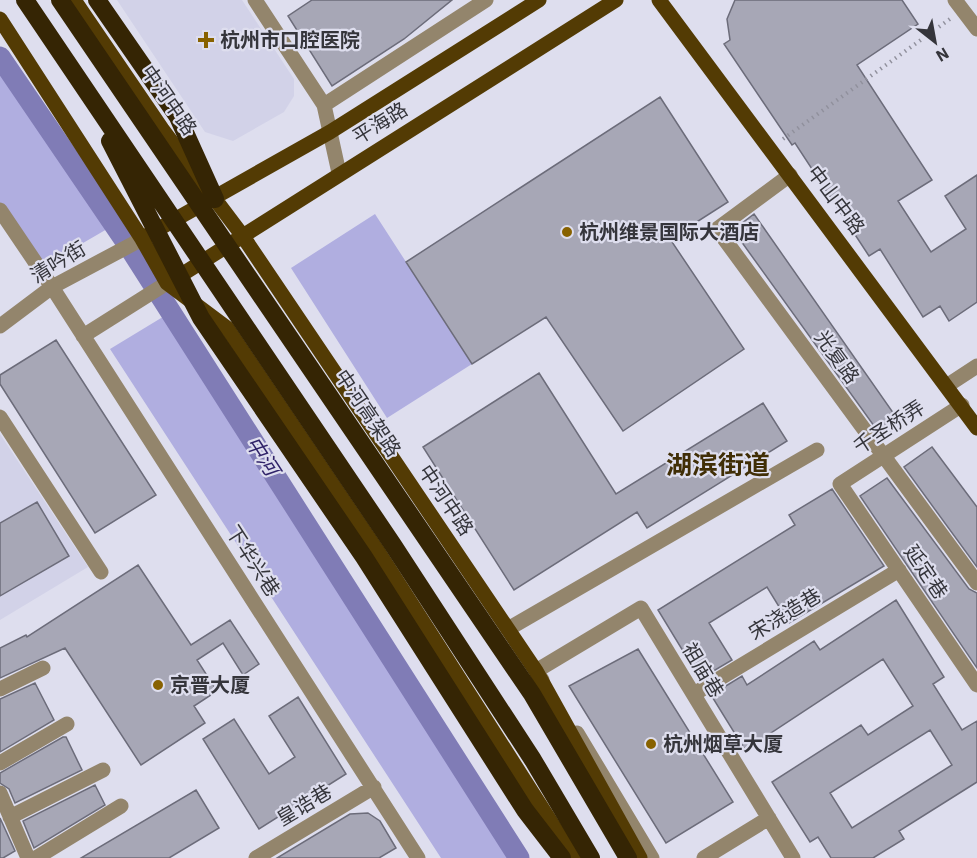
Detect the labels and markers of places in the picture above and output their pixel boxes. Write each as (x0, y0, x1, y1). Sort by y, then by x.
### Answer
place label: 杭州市口腔医院 (220, 26, 360, 53)
marker: 杭州市口腔医院 (197, 31, 215, 49)
place label: 杭州维景国际大酒店 (579, 218, 759, 245)
marker: 杭州维景国际大酒店 (560, 225, 574, 239)
place label: 京晋大厦 (170, 671, 250, 698)
marker: 京晋大厦 (151, 678, 165, 692)
place label: 杭州烟草大厦 (663, 730, 783, 757)
marker: 杭州烟草大厦 (644, 737, 658, 751)

